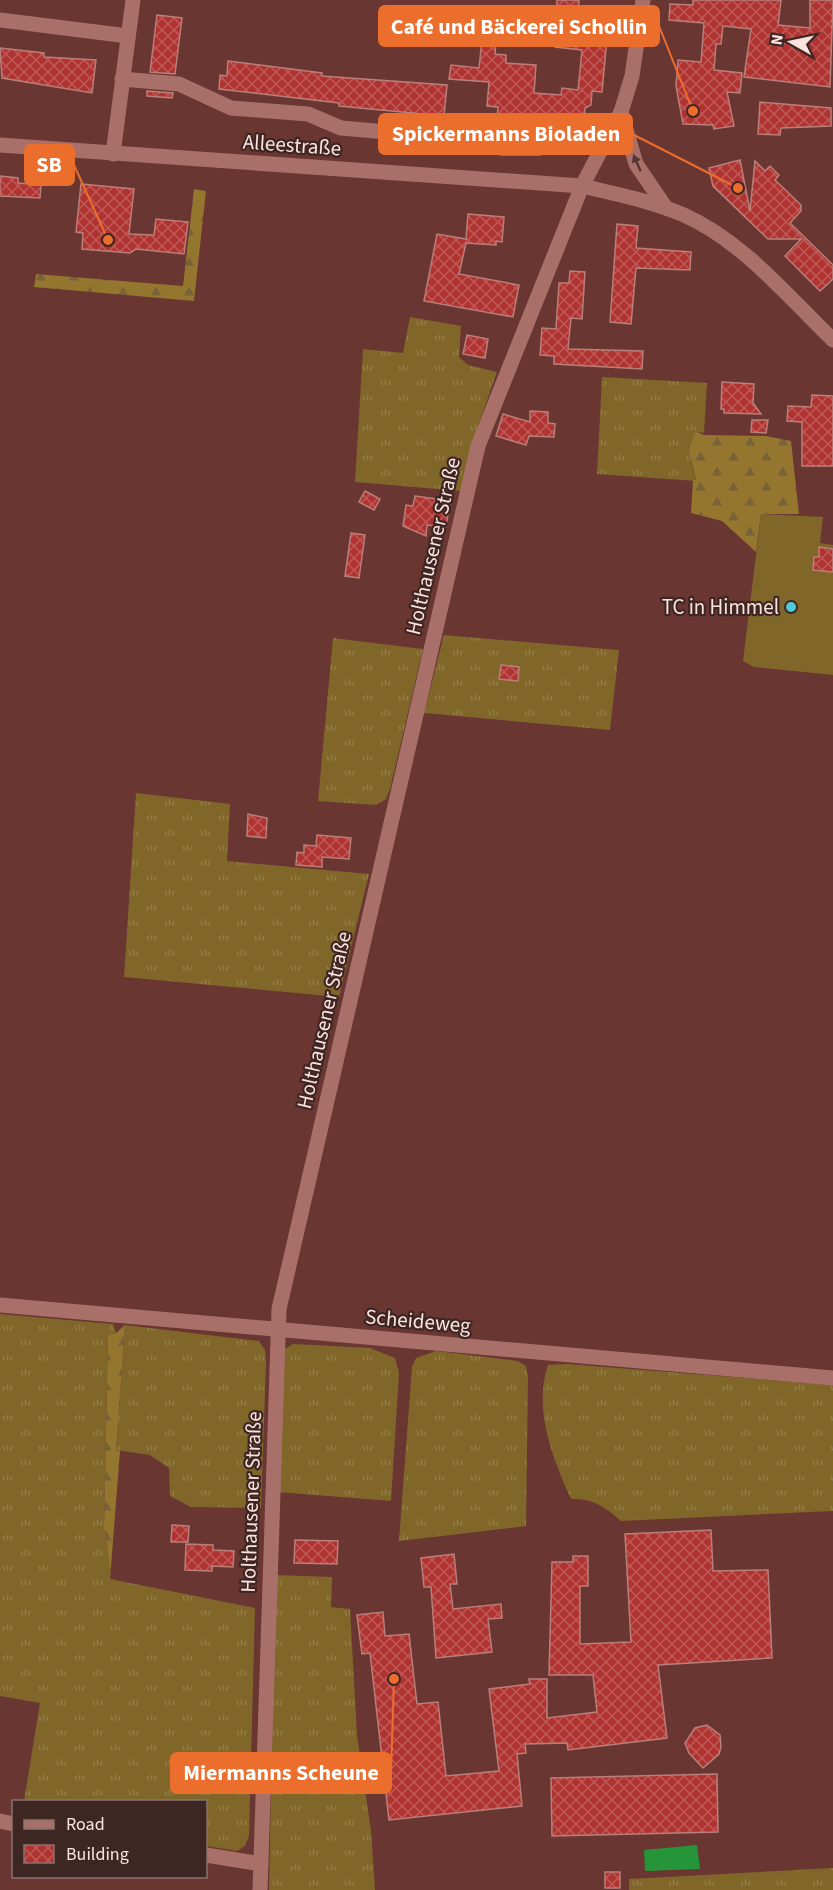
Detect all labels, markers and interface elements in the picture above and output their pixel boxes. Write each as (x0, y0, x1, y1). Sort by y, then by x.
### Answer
callout: Café und Bäckerei Schollin (379, 6, 659, 46)
text: Café und Bäckerei Schollin (391, 11, 647, 43)
north arrow (761, 12, 821, 72)
text: N (765, 33, 789, 47)
callout: Spickermanns Bioladen (379, 114, 632, 154)
text: Spickermanns Bioladen (392, 118, 620, 150)
street label: Alleestraße (242, 127, 342, 163)
callout: SB (25, 145, 74, 185)
text: SB (36, 149, 62, 181)
one-way arrow (632, 153, 642, 171)
street label: Holthausener Straße (398, 454, 468, 638)
place label: TC in Himmel (662, 592, 779, 622)
marker: TC in Himmel (784, 600, 798, 614)
street label: Holthausener Straße (289, 928, 359, 1112)
street label: Scheideweg (364, 1301, 472, 1341)
street label: Holthausener Straße (233, 1411, 269, 1593)
callout: Miermanns Scheune (171, 1753, 391, 1793)
text: Miermanns Scheune (183, 1757, 379, 1789)
legend (12, 1800, 207, 1878)
text: Road (66, 1812, 105, 1837)
text: Building (66, 1842, 129, 1867)

